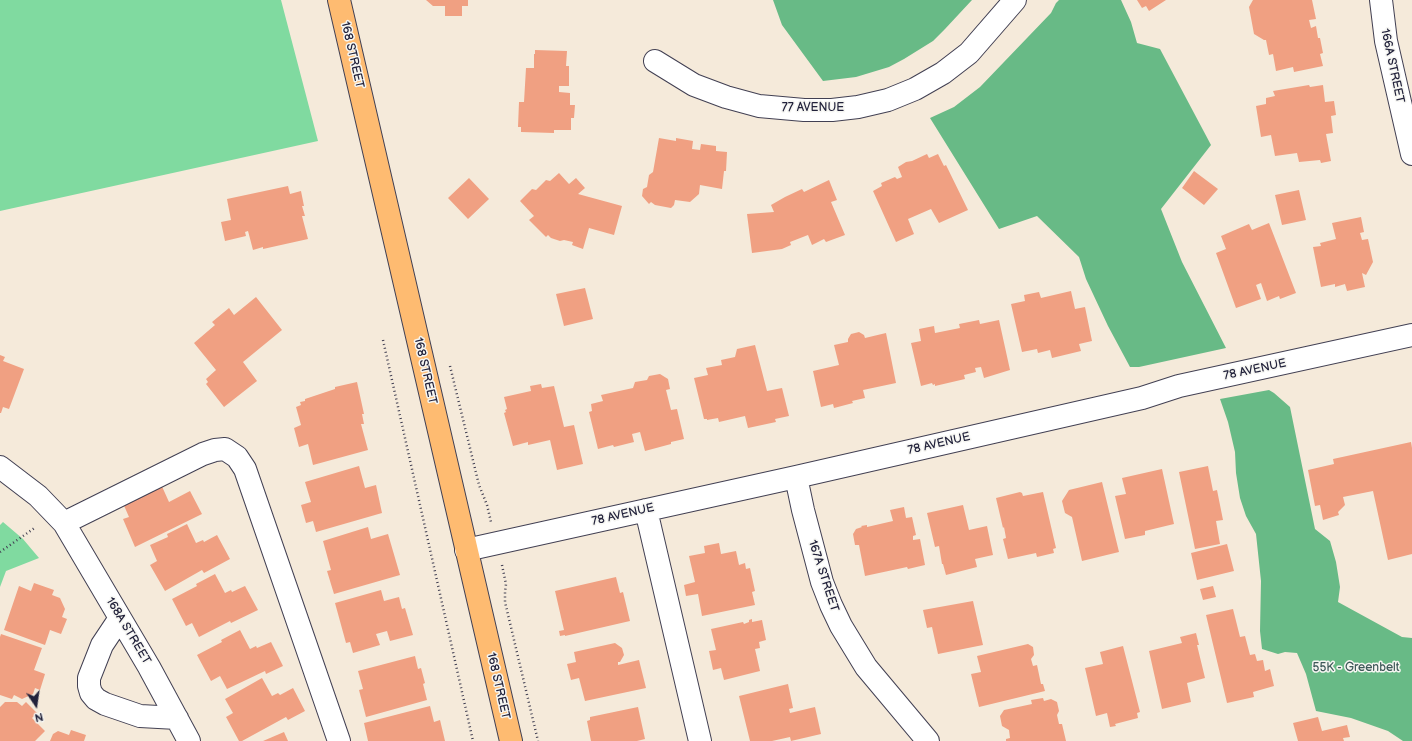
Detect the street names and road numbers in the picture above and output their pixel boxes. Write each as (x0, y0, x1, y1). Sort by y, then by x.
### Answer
street label: 168 STREET (337, 20, 367, 90)
street label: 166A STREET (1377, 27, 1407, 105)
street label: 77 AVENUE (782, 101, 844, 115)
street label: 168 STREET (410, 336, 440, 406)
street label: 78 AVENUE (1222, 356, 1288, 384)
street label: 78 AVENUE (906, 430, 972, 458)
street label: 78 AVENUE (590, 501, 656, 529)
street label: 167A STREET (805, 538, 841, 614)
street label: 168A STREET (102, 595, 154, 667)
street label: 168 STREET (483, 651, 513, 721)

